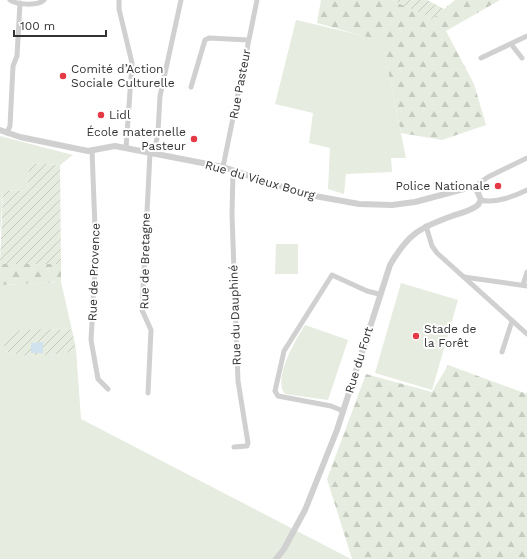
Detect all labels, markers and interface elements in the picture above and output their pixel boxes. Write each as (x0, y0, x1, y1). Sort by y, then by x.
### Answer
scale bar (14, 12, 106, 38)
text: 100 m (20, 19, 55, 33)
street label: Rue Pasteur (226, 48, 254, 120)
place label: Comité d’Action Sociale Culturelle (71, 62, 175, 90)
marker: Comité d’Action Sociale Culturelle (58, 71, 68, 81)
place label: Lidl (109, 108, 131, 122)
marker: Lidl (96, 110, 106, 120)
place label: École maternelle Pasteur (87, 125, 186, 153)
marker: École maternelle Pasteur (189, 134, 199, 144)
street label: Rue du Vieux Bourg (203, 158, 317, 203)
place label: Police Nationale (395, 179, 490, 193)
marker: Police Nationale (493, 181, 503, 191)
street label: Rue de Bretagne (137, 212, 153, 309)
street label: Rue de Provence (85, 223, 103, 321)
street label: Rue du Dauphiné (226, 264, 244, 366)
place label: Stade de la Forêt (424, 322, 477, 350)
street label: Rue du Fort (342, 325, 376, 395)
marker: Stade de la Forêt (411, 331, 421, 341)

